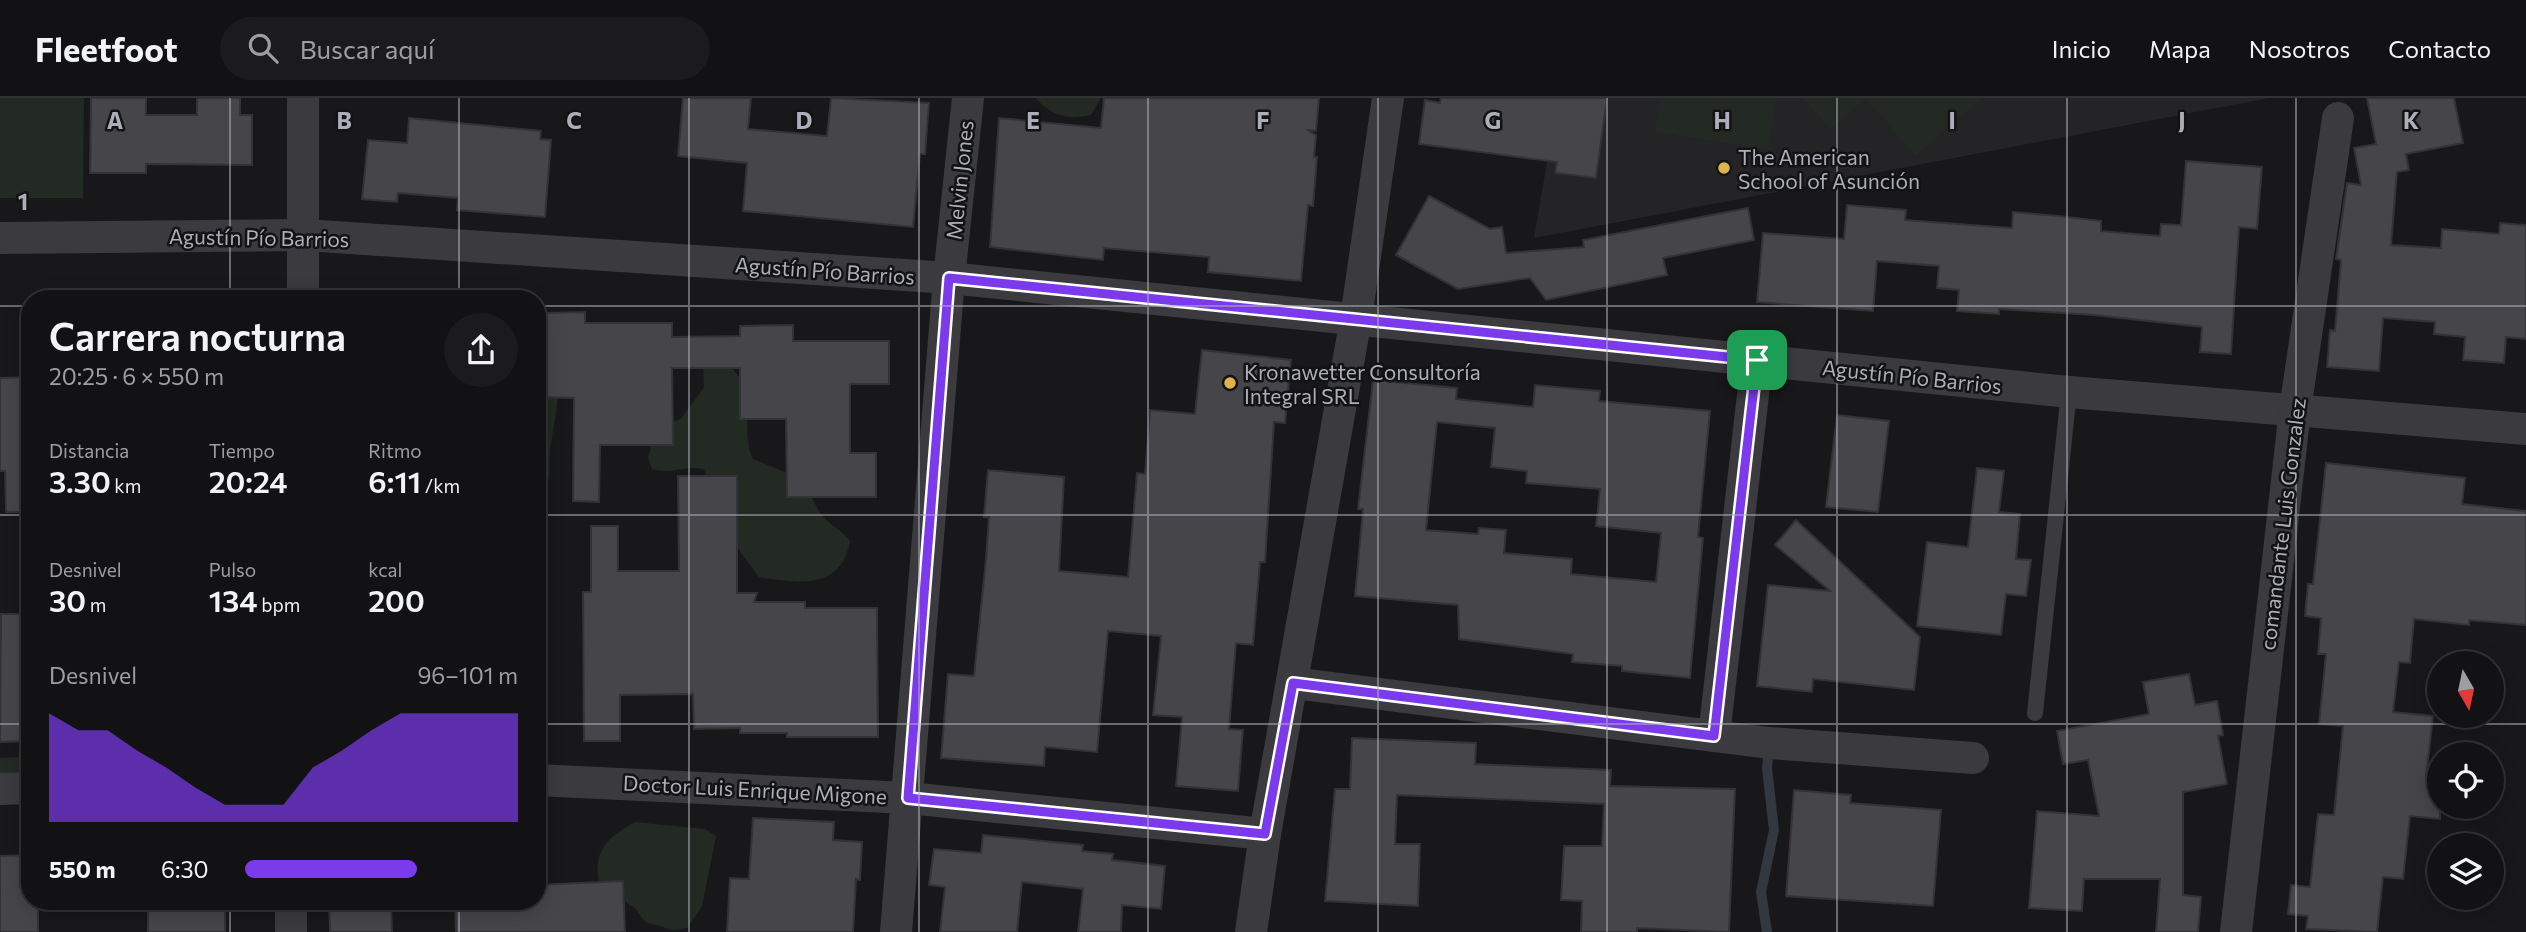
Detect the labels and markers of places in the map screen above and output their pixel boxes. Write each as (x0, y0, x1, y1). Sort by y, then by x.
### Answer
place label: The American School of Asunción (1738, 144, 1920, 193)
marker: The American School of Asunción (1716, 160, 1732, 176)
pin (1727, 330, 1787, 390)
place label: Kronawetter Consultoría Integral SRL (1244, 359, 1481, 408)
marker: Kronawetter Consultoría Integral SRL (1222, 375, 1238, 391)

